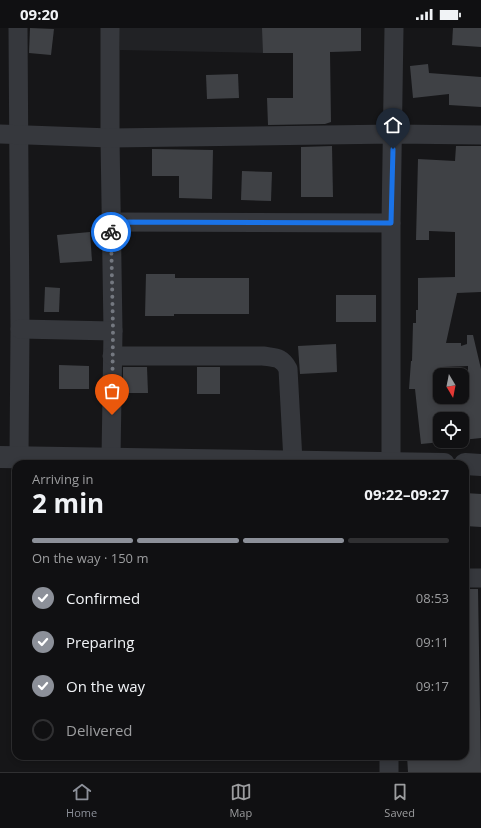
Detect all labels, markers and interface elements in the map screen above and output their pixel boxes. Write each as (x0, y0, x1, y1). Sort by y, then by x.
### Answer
text: 09:20 (20, 4, 59, 24)
pin (376, 108, 410, 149)
icon: home (382, 114, 404, 136)
courier (91, 212, 131, 252)
icon: bike (100, 221, 122, 243)
north arrow (433, 368, 469, 404)
map controls (433, 368, 469, 448)
pin (95, 374, 129, 415)
icon: bag (101, 380, 123, 402)
button: locate (433, 412, 469, 448)
text: Arriving in (32, 470, 94, 488)
text: 09:22–09:27 (364, 484, 449, 504)
text: 2 min (32, 485, 104, 521)
text: On the way · 150 m (32, 549, 148, 567)
icon: check (32, 587, 54, 609)
text: Confirmed (66, 588, 140, 608)
text: 08:53 (416, 589, 449, 607)
icon: check (32, 631, 54, 653)
text: Preparing (66, 632, 134, 652)
text: 09:11 (416, 633, 449, 651)
icon: check (32, 675, 54, 697)
text: On the way (66, 676, 145, 696)
text: 09:17 (416, 677, 449, 695)
text: Delivered (66, 720, 133, 740)
tab: Home (66, 781, 97, 820)
tab: Map (229, 781, 252, 820)
tab: Saved (384, 781, 415, 820)

